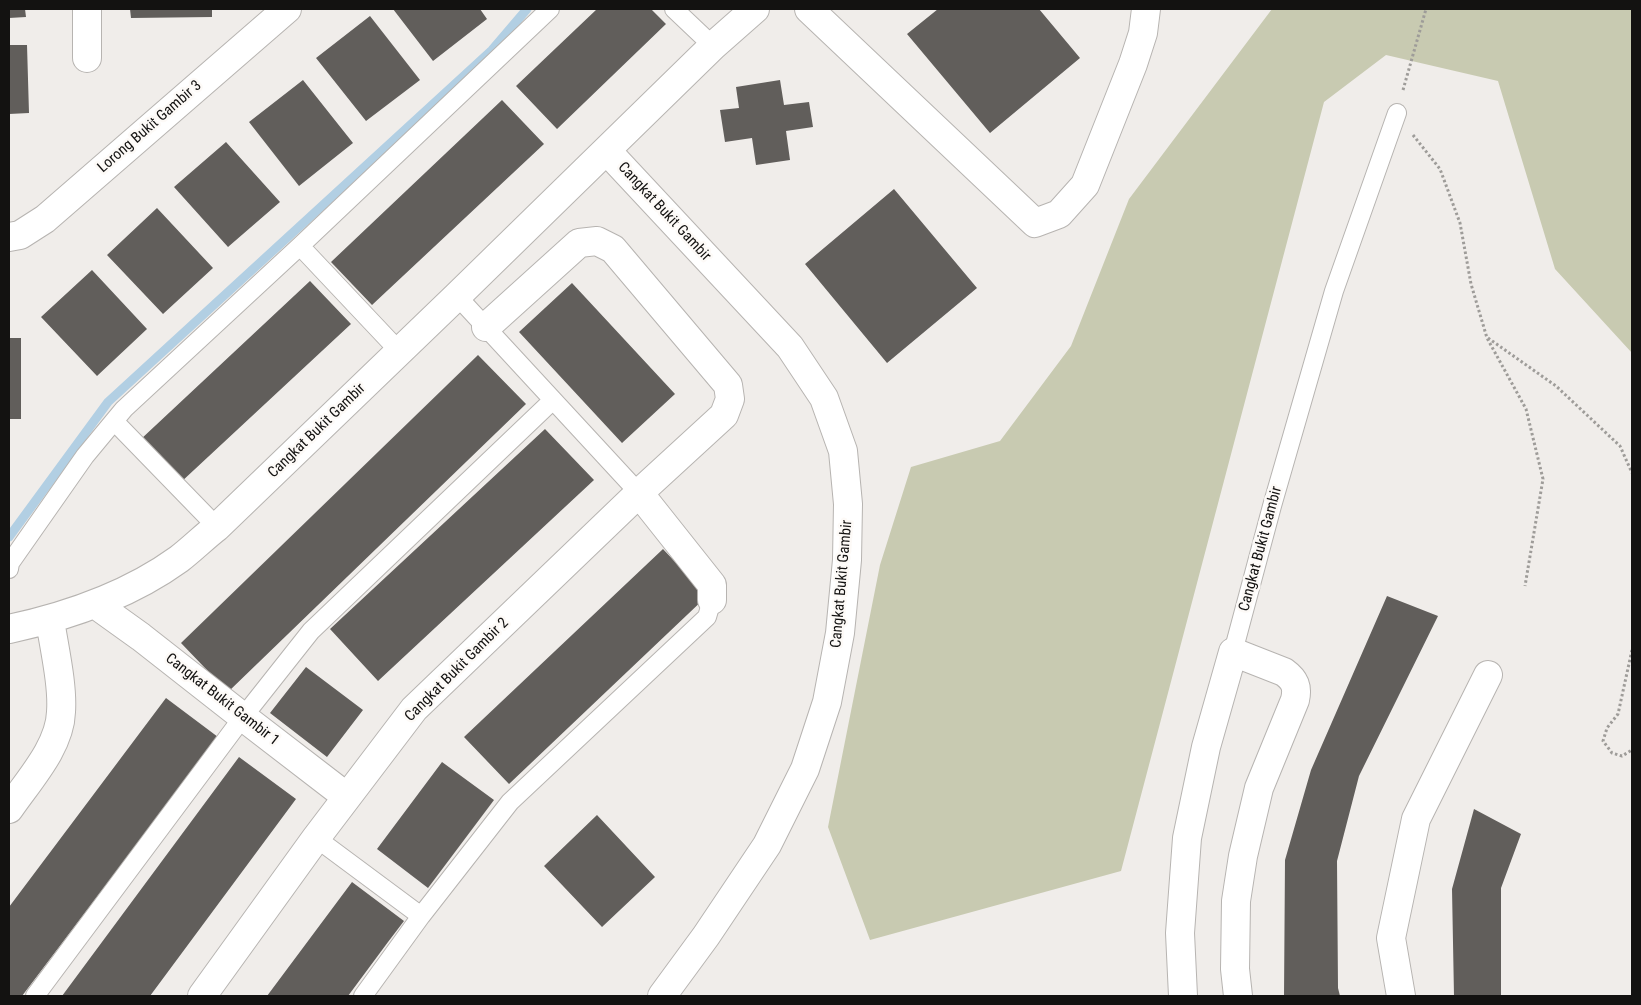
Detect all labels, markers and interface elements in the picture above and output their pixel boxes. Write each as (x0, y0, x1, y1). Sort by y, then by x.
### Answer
street label: Lorong Bukit Gambir 3 (94, 77, 206, 177)
street label: Cangkat Bukit Gambir (614, 159, 714, 265)
street label: Cangkat Bukit Gambir (265, 380, 369, 482)
street label: Cangkat Bukit Gambir (1236, 485, 1286, 613)
street label: Cangkat Bukit Gambir (827, 519, 857, 649)
street label: Cangkat Bukit Gambir 2 (401, 614, 513, 726)
street label: Cangkat Bukit Gambir 1 (162, 650, 282, 750)

